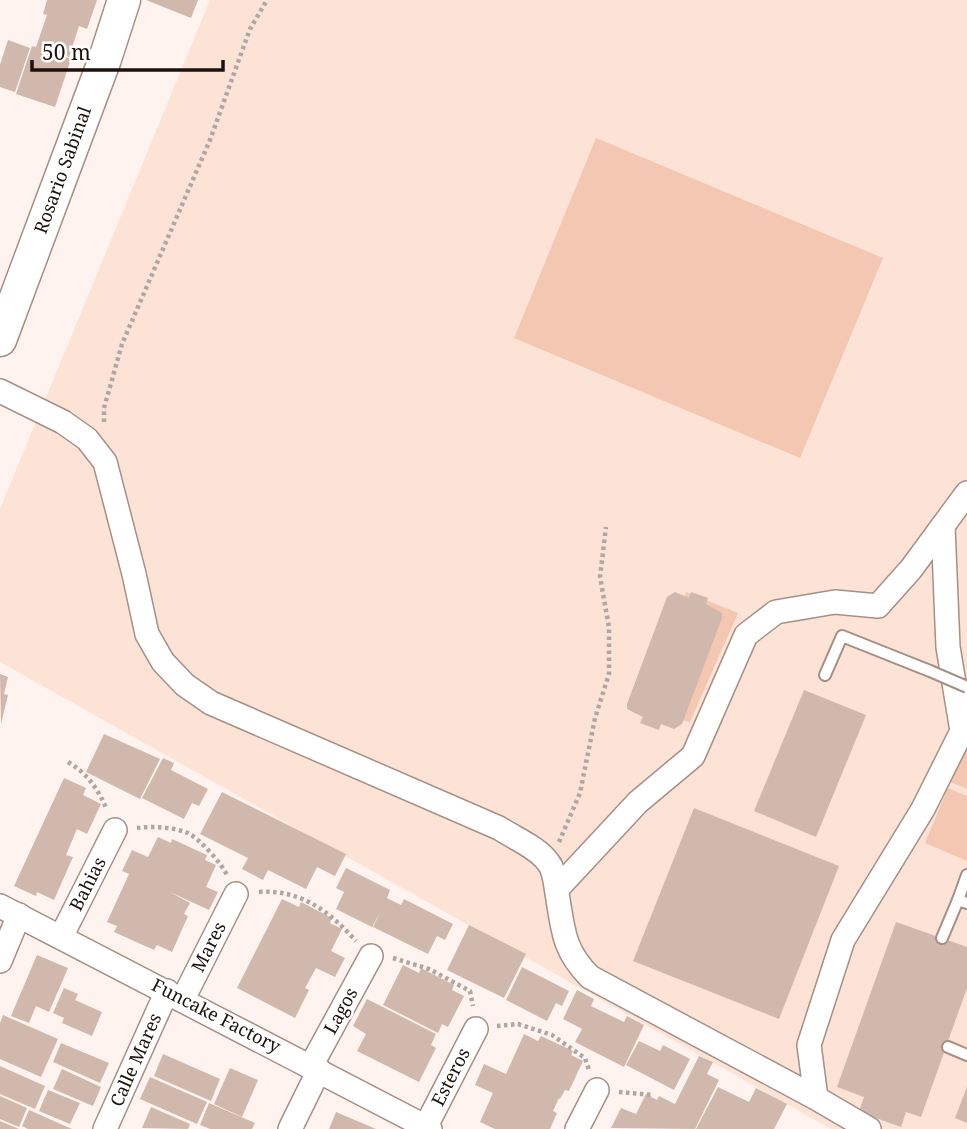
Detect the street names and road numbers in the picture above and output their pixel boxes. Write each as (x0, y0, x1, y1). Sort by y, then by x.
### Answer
street label: Rosario Sabinal (28, 102, 96, 237)
street label: Bahias (63, 853, 111, 915)
street label: Mares (185, 917, 231, 976)
street label: Funcake Factory (148, 972, 286, 1058)
street label: Lagos (318, 983, 363, 1038)
street label: Calle Mares (104, 1009, 166, 1110)
street label: Esteros (425, 1043, 475, 1110)

